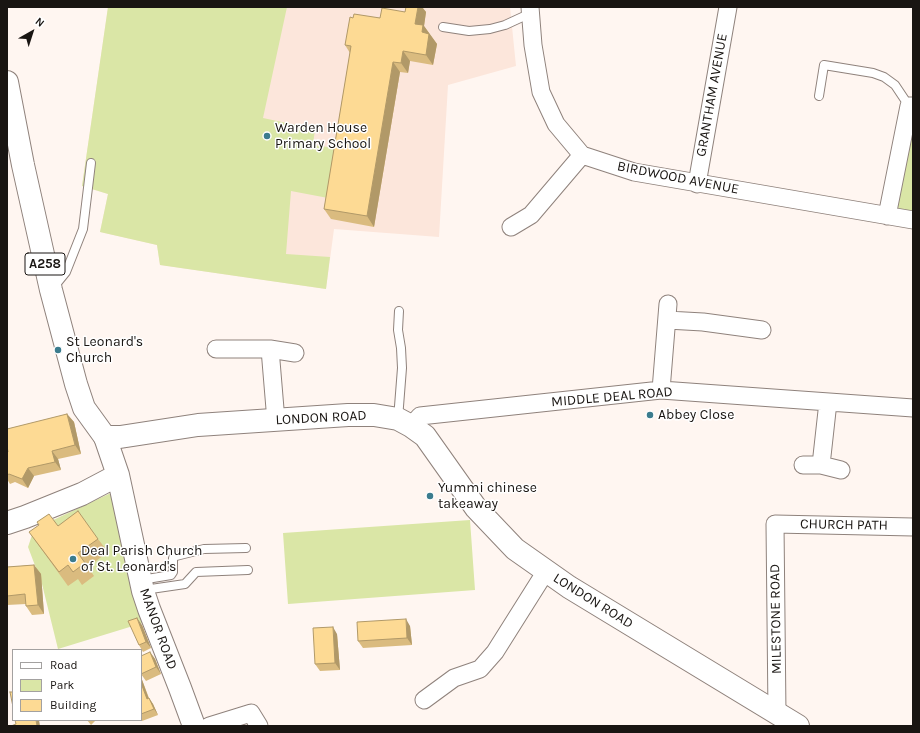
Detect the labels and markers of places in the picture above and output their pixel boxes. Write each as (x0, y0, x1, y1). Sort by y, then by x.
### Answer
place label: Warden House Primary School (275, 120, 371, 152)
marker: Warden House Primary School (262, 131, 272, 141)
place label: St Leonard's Church (66, 334, 143, 366)
marker: St Leonard's Church (53, 345, 63, 355)
place label: Abbey Close (658, 407, 734, 423)
marker: Abbey Close (645, 410, 655, 420)
place label: Yummi chinese takeaway (438, 480, 537, 512)
marker: Yummi chinese takeaway (425, 491, 435, 501)
place label: Deal Parish Church of St. Leonard's (81, 543, 202, 576)
marker: Deal Parish Church of St. Leonard's (68, 554, 78, 564)

